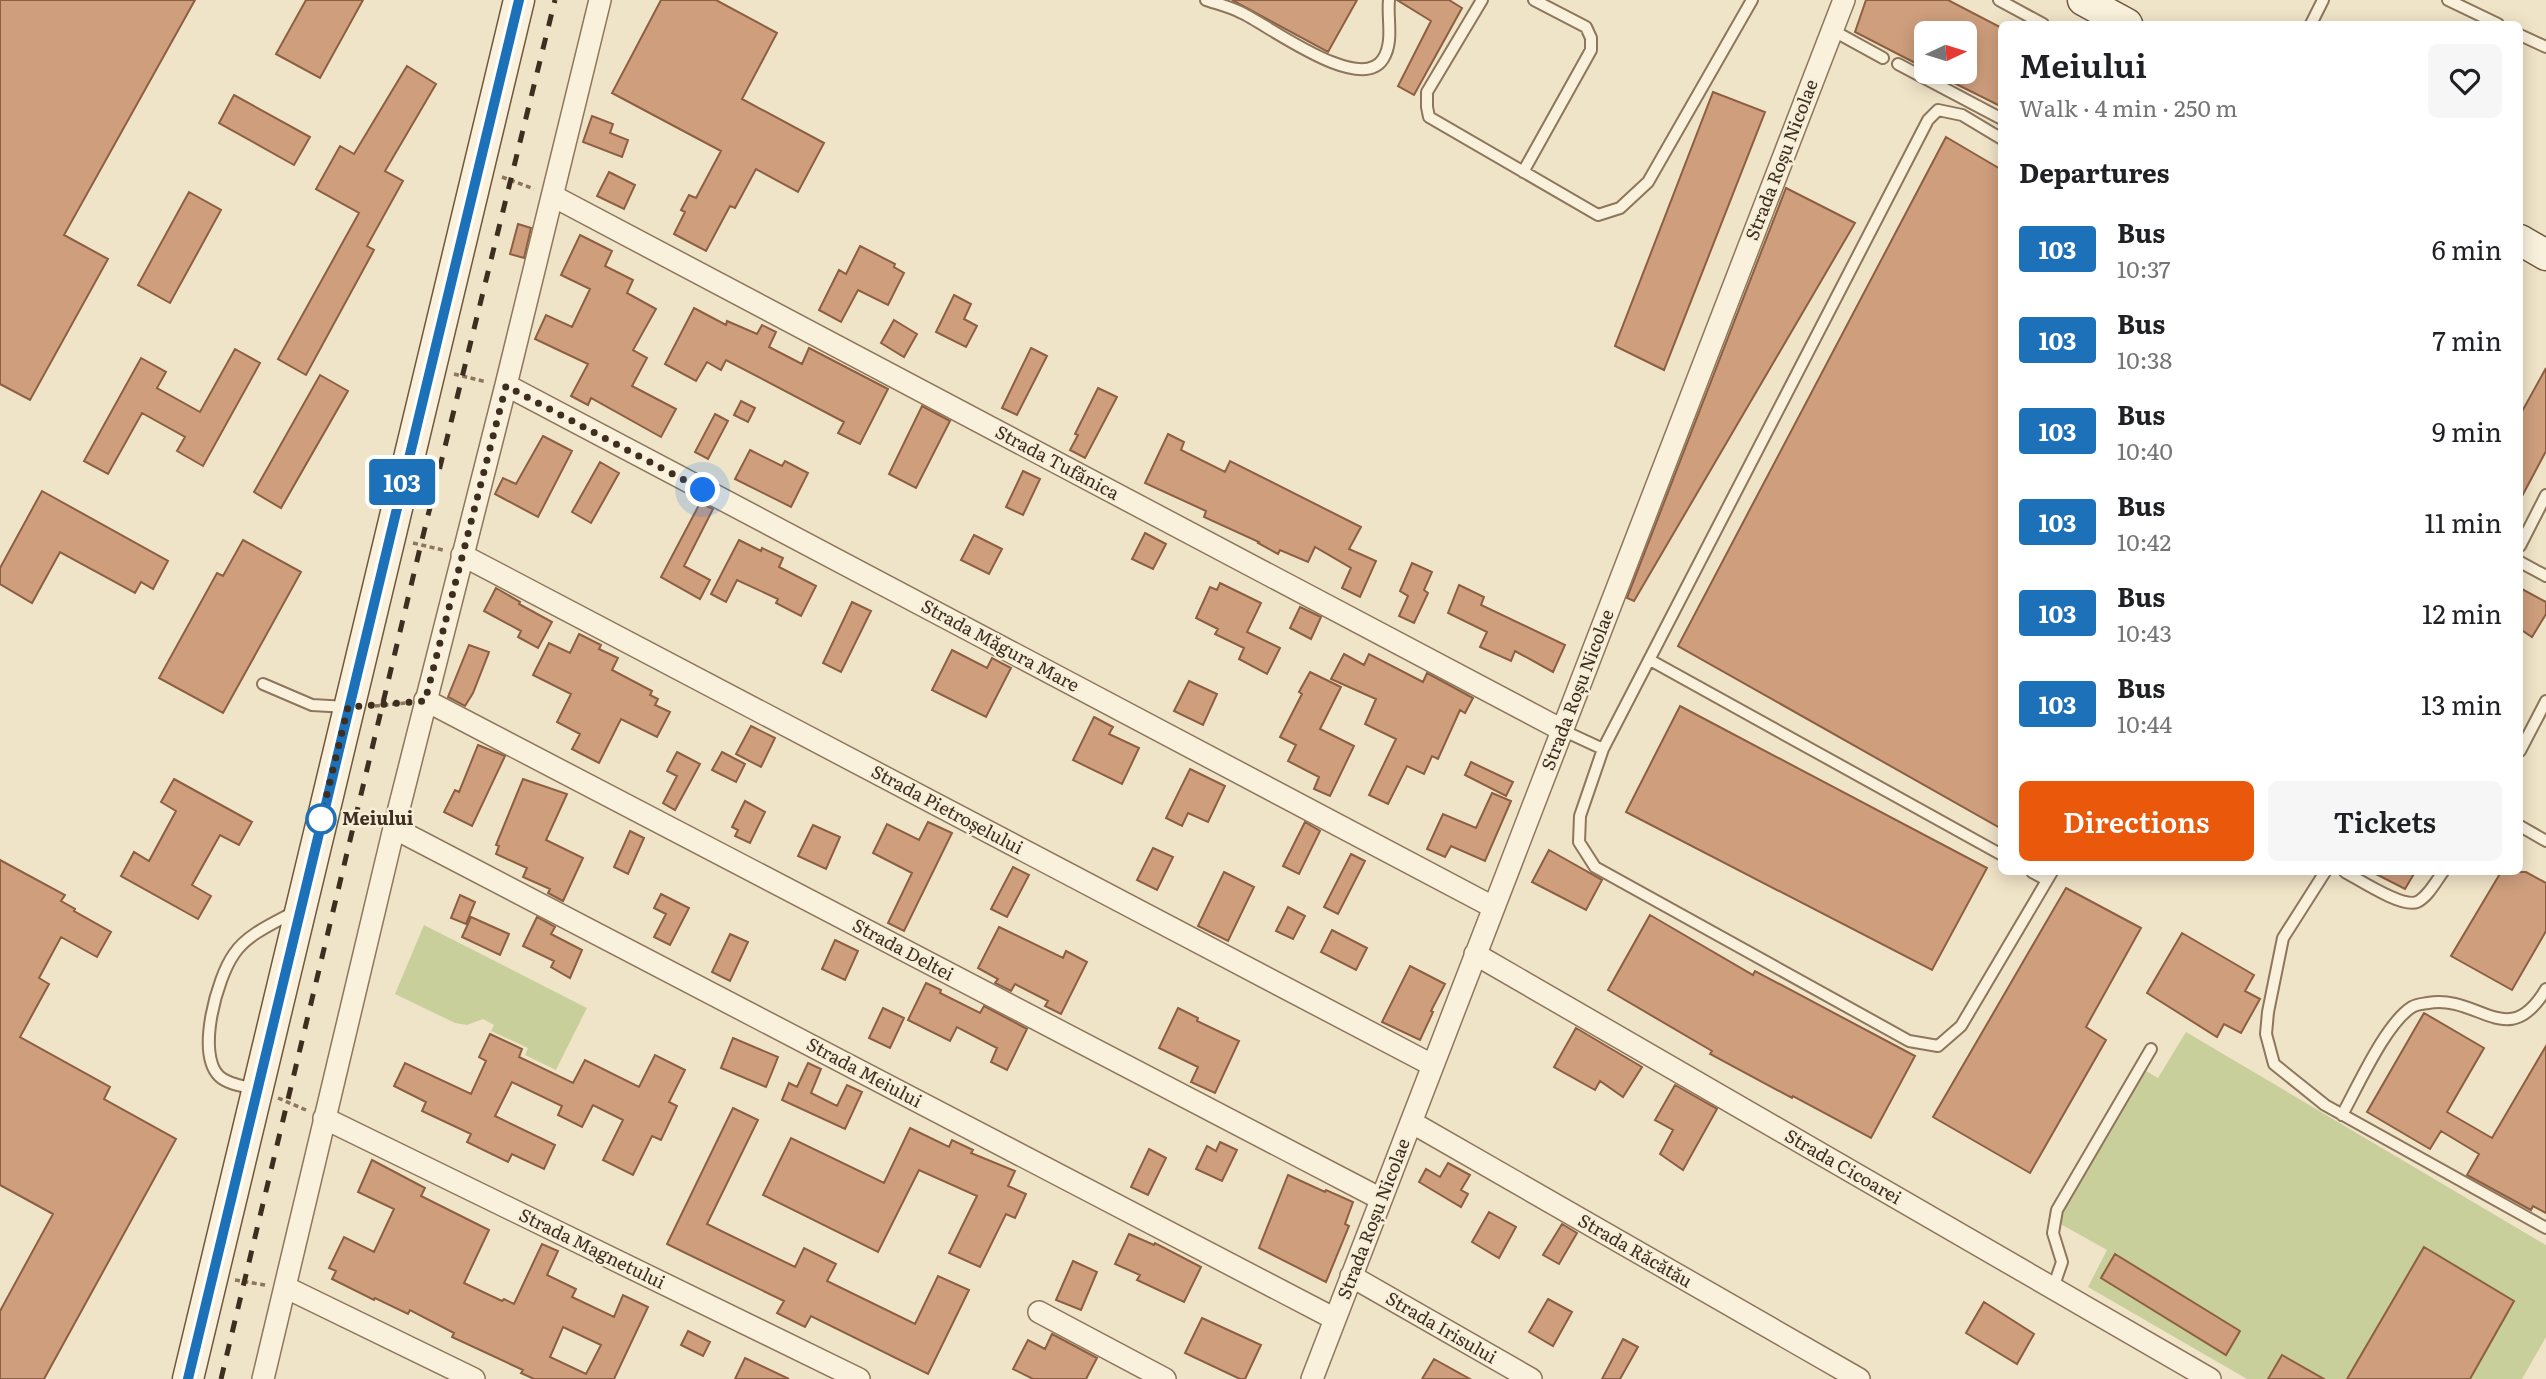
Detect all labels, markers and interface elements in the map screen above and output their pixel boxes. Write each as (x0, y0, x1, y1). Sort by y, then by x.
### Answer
north arrow (1914, 21, 1978, 84)
map controls (1914, 21, 1977, 84)
text: Meiului (2019, 39, 2147, 88)
button: heart (2428, 44, 2502, 118)
street label: Strada Roșu Nicolae (1737, 75, 1824, 244)
text: Walk · 4 min · 250 m (2019, 90, 2238, 124)
text: Departures (2019, 152, 2170, 191)
text: Bus (2117, 212, 2165, 251)
text: 6 min (2432, 229, 2502, 268)
text: 103 (2039, 231, 2076, 266)
text: 10:37 (2117, 251, 2171, 285)
text: Bus (2117, 303, 2165, 342)
text: 7 min (2433, 320, 2502, 359)
text: 103 (2039, 322, 2076, 357)
text: 10:38 (2117, 342, 2172, 376)
text: Bus (2117, 394, 2165, 433)
text: 9 min (2432, 411, 2502, 450)
text: 103 (2039, 413, 2076, 448)
street label: Strada Tufănica (991, 418, 1125, 506)
text: 10:40 (2117, 433, 2173, 467)
line badge: 103 (362, 459, 442, 505)
text: 103 (383, 464, 421, 499)
your location (685, 472, 720, 507)
text: Bus (2117, 485, 2165, 524)
text: 11 min (2425, 502, 2502, 541)
text: 103 (2039, 504, 2076, 539)
text: 10:42 (2117, 524, 2171, 558)
text: Bus (2117, 576, 2165, 615)
street label: Strada Măgura Mare (917, 592, 1085, 698)
text: 12 min (2422, 593, 2502, 632)
text: 103 (2039, 595, 2076, 630)
street label: Strada Roșu Nicolae (1533, 605, 1620, 774)
text: 10:43 (2117, 615, 2172, 649)
text: Bus (2117, 667, 2165, 706)
text: 13 min (2421, 684, 2502, 723)
text: 103 (2039, 686, 2076, 721)
text: 10:44 (2117, 706, 2172, 740)
street label: Strada Pietroșelului (867, 757, 1029, 860)
button: Directions (2019, 781, 2254, 861)
button: Tickets (2268, 781, 2502, 861)
marker: Meiului (306, 804, 336, 834)
place label: Meiului (342, 804, 414, 831)
street label: Strada Deltei (848, 911, 959, 987)
street label: Strada Meiului (802, 1030, 927, 1114)
street label: Strada Cicoarei (1780, 1121, 1907, 1210)
street label: Strada Roșu Nicolae (1329, 1134, 1416, 1303)
street label: Strada Magnetului (515, 1200, 670, 1295)
street label: Strada Răcătău (1573, 1206, 1698, 1293)
street label: Strada Irisului (1381, 1284, 1502, 1369)

